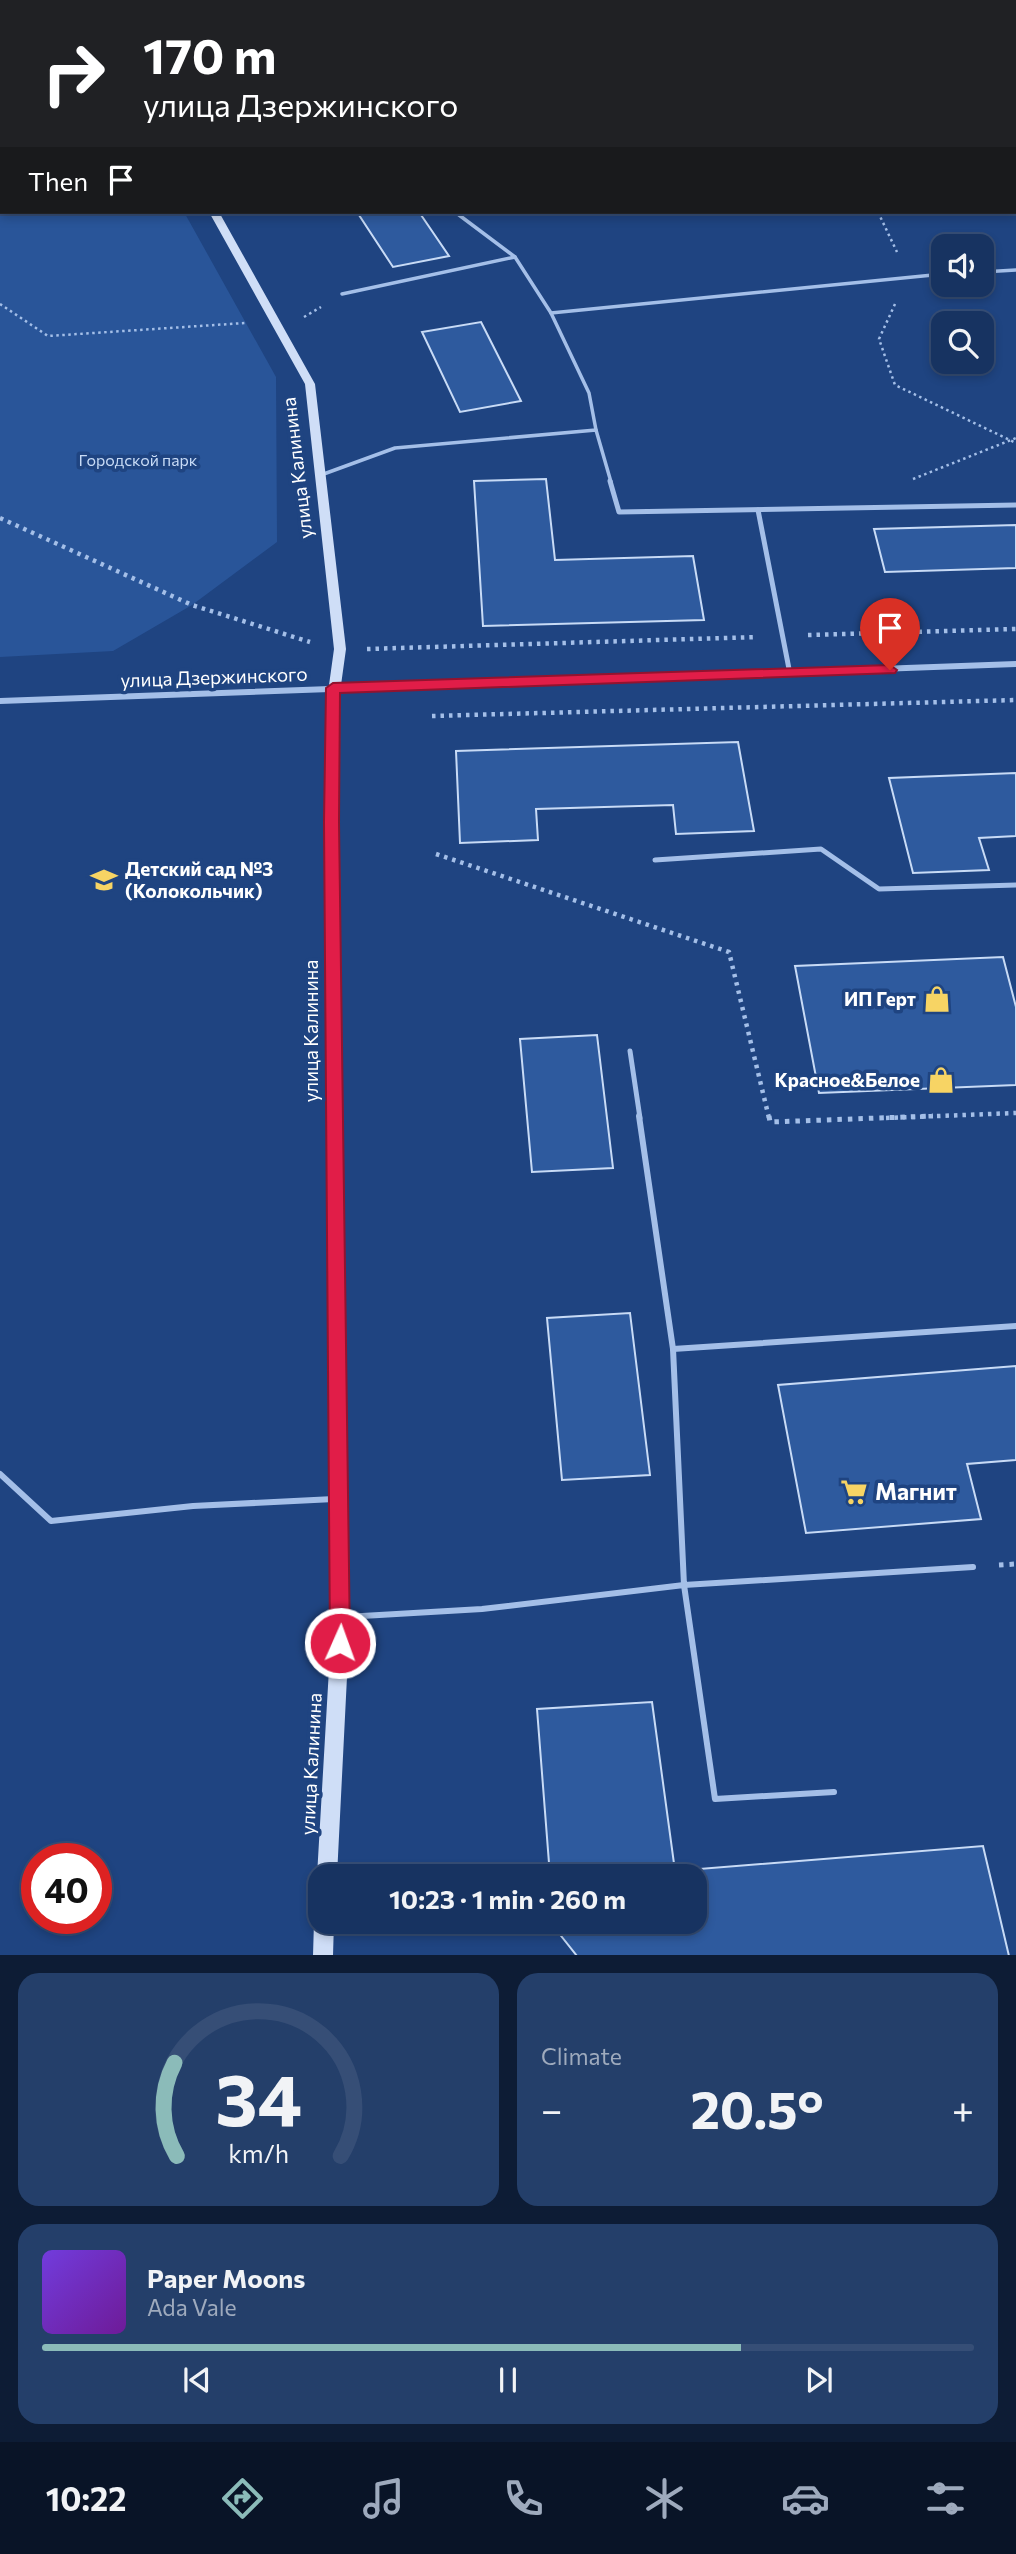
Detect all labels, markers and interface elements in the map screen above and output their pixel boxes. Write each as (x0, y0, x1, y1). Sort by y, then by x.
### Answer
text: 170 m (143, 24, 276, 84)
icon: right (28, 28, 119, 119)
text: улица Дзержинского (143, 84, 458, 124)
icon: arrive (102, 161, 140, 199)
text: Then (28, 165, 88, 196)
map controls (931, 234, 994, 374)
button: sound (931, 234, 994, 297)
button: search (931, 311, 994, 374)
street label: улица Калинина (276, 396, 317, 540)
park label: Городской парк (79, 450, 198, 469)
pin (860, 598, 920, 670)
icon: arrive (871, 609, 909, 647)
street label: улица Дзержинского (120, 662, 308, 691)
place label: Детский сад №3 (Колокольчик) (125, 857, 273, 902)
school or university icon: Детский сад №3 (Колокольчик) (89, 865, 119, 895)
street label: улица Калинина (299, 960, 322, 1102)
shop icon: ИП Герт (922, 984, 952, 1014)
place label: ИП Герт (844, 987, 916, 1010)
shop icon: Красное&Белое (926, 1065, 956, 1095)
place label: Красное&Белое (775, 1068, 920, 1091)
supermarket icon: Магнит (839, 1477, 869, 1507)
place label: Магнит (875, 1477, 957, 1505)
position arrow (303, 1606, 377, 1680)
street label: улица Калинина (295, 1692, 326, 1836)
speed limit sign: 40 (21, 1843, 112, 1934)
text: 10:23 · 1 min · 260 m (389, 1883, 626, 1914)
text: Climate (541, 2042, 622, 2070)
text: 34 (215, 2052, 302, 2141)
text: 20.5° (690, 2076, 824, 2140)
text: − (541, 2085, 563, 2132)
text: + (952, 2085, 974, 2132)
text: km/h (228, 2137, 289, 2167)
text: Paper Moons (147, 2262, 305, 2293)
text: Ada Vale (147, 2293, 237, 2321)
icon: previous (178, 2361, 216, 2399)
icon: pause (489, 2361, 527, 2399)
icon: next (800, 2361, 838, 2399)
icon: directions (218, 2474, 267, 2523)
icon: music (359, 2474, 408, 2523)
icon: phone (499, 2474, 548, 2523)
icon: climate (640, 2474, 689, 2523)
icon: car (781, 2474, 830, 2523)
icon: filters (921, 2474, 970, 2523)
text: 10:22 (46, 2478, 126, 2518)

